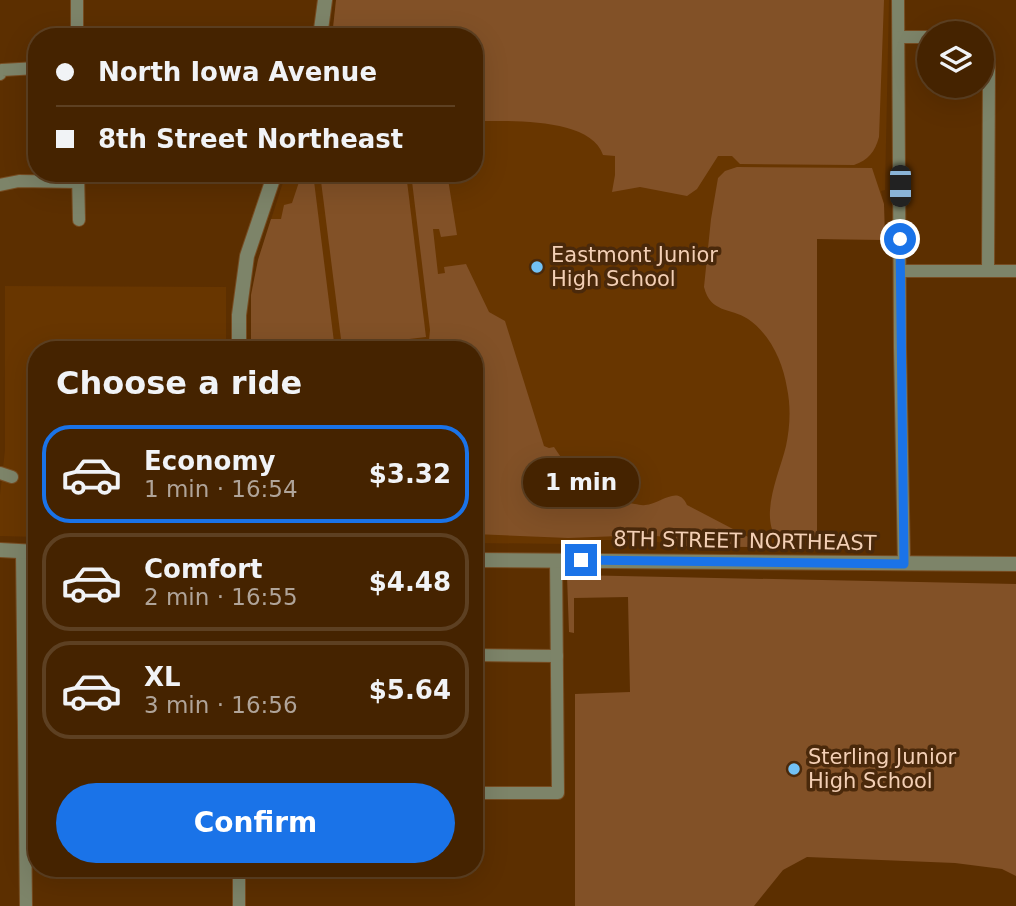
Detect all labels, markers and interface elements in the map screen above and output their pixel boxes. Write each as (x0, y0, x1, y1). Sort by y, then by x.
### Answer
map controls (917, 21, 994, 98)
button: layers (917, 21, 994, 98)
text: North Iowa Avenue (98, 57, 377, 87)
text: 8th Street Northeast (98, 124, 403, 154)
car (890, 165, 911, 207)
route start (884, 223, 916, 255)
place label: Eastmont Junior High School (551, 243, 718, 291)
marker: Eastmont Junior High School (529, 259, 545, 275)
text: Choose a ride (56, 364, 302, 402)
icon: car (60, 443, 123, 506)
text: Economy (144, 446, 275, 476)
callout: 1 min (523, 458, 639, 508)
text: $3.32 (369, 459, 451, 489)
text: 1 min (545, 469, 617, 495)
text: 1 min · 16:54 (144, 476, 298, 502)
street label: 8TH STREET NORTHEAST (613, 527, 877, 555)
route end (565, 544, 597, 576)
icon: car (60, 551, 123, 614)
text: Comfort (144, 554, 262, 584)
text: $4.48 (369, 567, 451, 597)
text: 2 min · 16:55 (144, 584, 298, 610)
icon: car (60, 659, 123, 722)
text: XL (144, 662, 181, 692)
text: $5.64 (369, 675, 451, 705)
text: 3 min · 16:56 (144, 692, 298, 718)
place label: Sterling Junior High School (808, 745, 957, 793)
marker: Sterling Junior High School (786, 761, 802, 777)
button: Confirm (56, 783, 455, 863)

